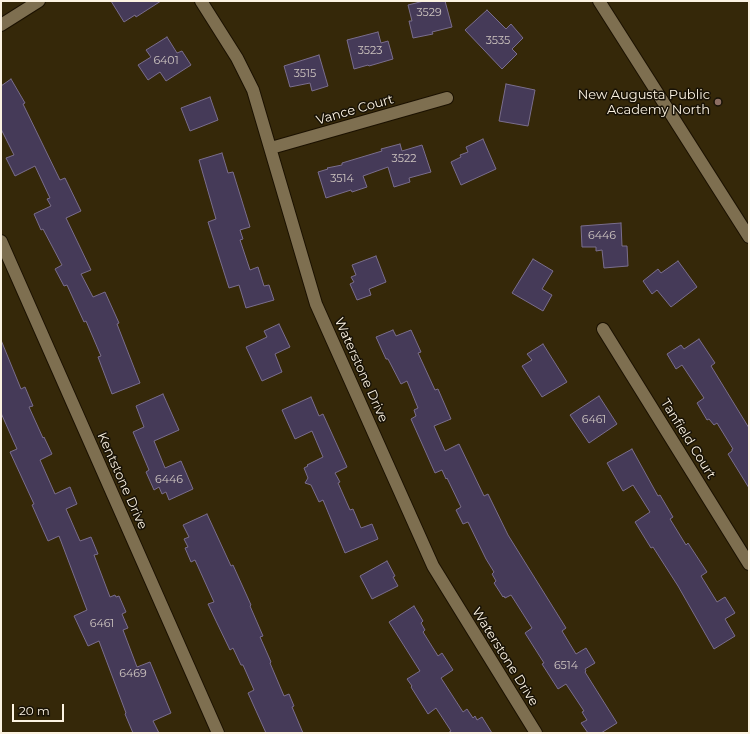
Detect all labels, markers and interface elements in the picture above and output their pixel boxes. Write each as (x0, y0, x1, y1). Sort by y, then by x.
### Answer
house number: 3529 (416, 6, 442, 20)
house number: 3535 (486, 34, 510, 48)
house number: 3523 (358, 44, 382, 58)
house number: 6401 (153, 54, 179, 68)
house number: 3515 (294, 67, 316, 81)
place label: New Augusta Public Academy North (578, 87, 710, 118)
street label: Vance Court (315, 92, 395, 128)
marker: New Augusta Public Academy North (713, 97, 723, 107)
house number: 3522 (392, 152, 416, 166)
house number: 3514 (330, 172, 354, 186)
house number: 6446 (588, 229, 616, 243)
street label: Waterstone Drive (331, 315, 391, 425)
street label: Tanfield Court (657, 396, 719, 482)
house number: 6461 (582, 413, 606, 427)
street label: Kentstone Drive (94, 430, 150, 532)
house number: 6446 (155, 473, 183, 487)
street label: Waterstone Drive (468, 605, 542, 709)
house number: 6461 (90, 617, 114, 631)
house number: 6514 (554, 659, 578, 673)
house number: 6469 (119, 667, 147, 681)
scale bar (14, 696, 66, 722)
text: 20 m (19, 703, 50, 718)

